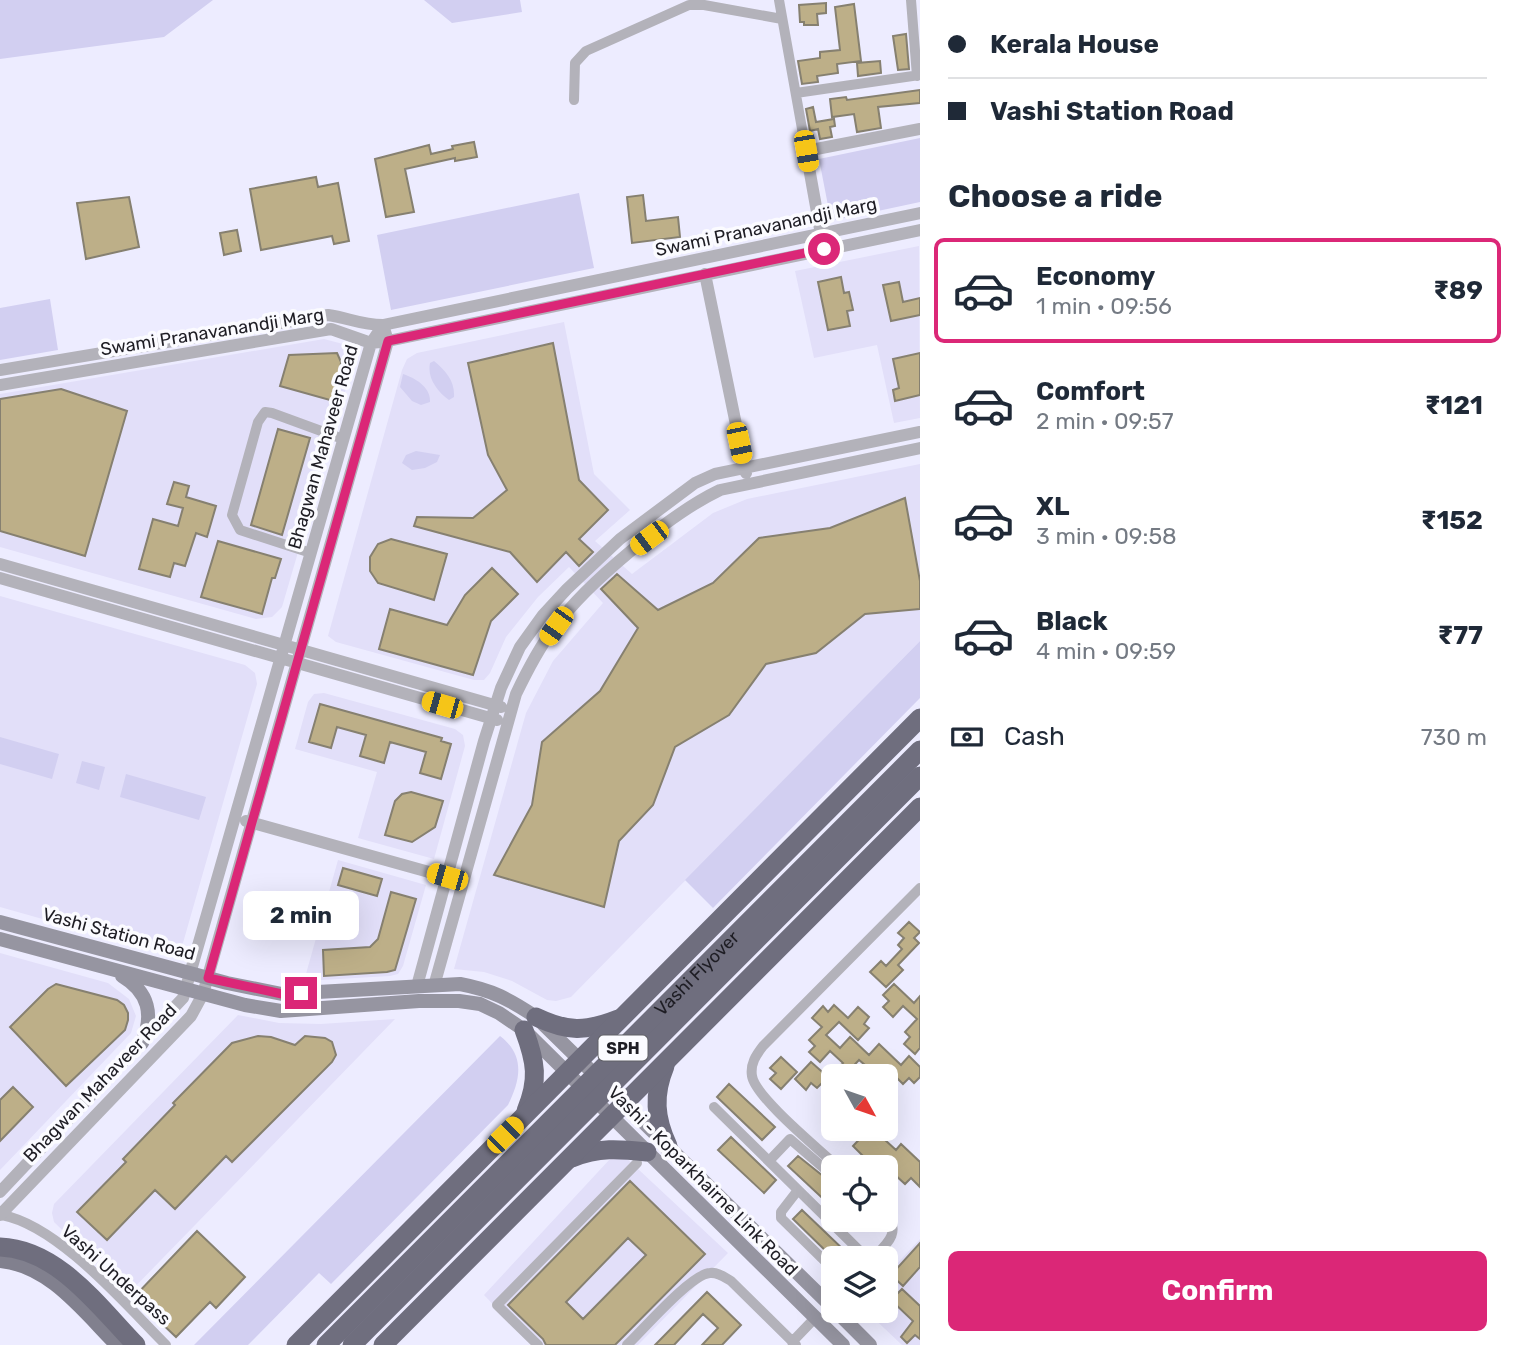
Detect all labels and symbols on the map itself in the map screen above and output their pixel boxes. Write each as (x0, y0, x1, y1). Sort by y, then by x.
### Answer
car (793, 128, 820, 174)
street label: Swami Pranavanandji Marg (653, 193, 879, 261)
route start (808, 233, 840, 265)
street label: Swami Pranavanandji Marg (99, 303, 325, 361)
street label: Bhagwan Mahaveer Road (283, 342, 363, 552)
car (725, 420, 754, 466)
car (626, 517, 673, 559)
car (536, 603, 577, 649)
car (419, 689, 466, 721)
car (424, 861, 471, 893)
callout: 2 min (243, 892, 359, 940)
street label: Vashi Station Road (40, 903, 198, 965)
street label: Vashi Flyover (650, 926, 744, 1020)
route end (285, 977, 317, 1009)
street label: Bhagwan Mahaveer Road (19, 999, 181, 1167)
road number: SPH (598, 1036, 648, 1060)
north arrow (821, 1064, 898, 1141)
street label: Vashi - Koparkhairne Link Road (604, 1082, 802, 1280)
car (483, 1113, 528, 1157)
street label: Vashi Underpass (57, 1220, 175, 1330)

